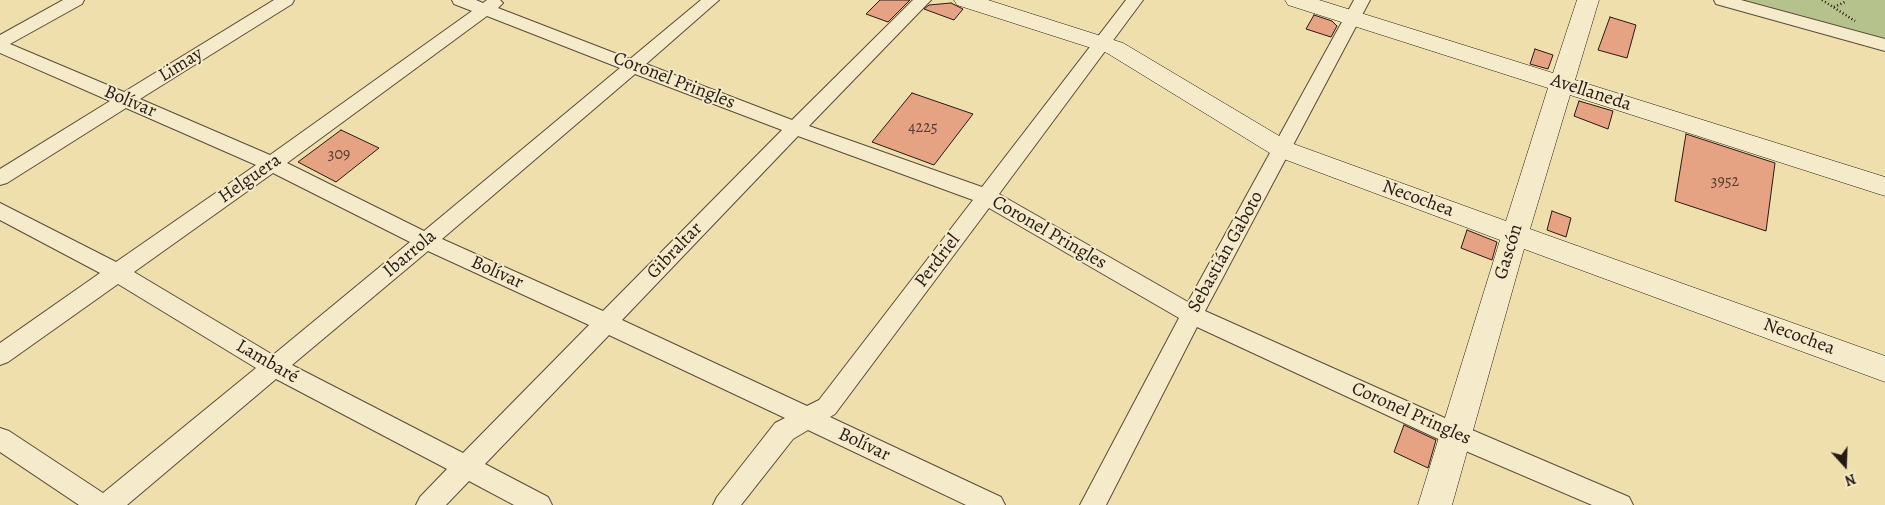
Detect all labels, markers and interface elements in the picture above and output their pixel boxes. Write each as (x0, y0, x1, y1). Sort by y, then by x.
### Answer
street label: Limay (155, 43, 207, 87)
street label: Coronel Pringles (610, 47, 738, 115)
street label: Avellaneda (1548, 69, 1634, 117)
street label: Bolívar (100, 81, 160, 123)
house number: 4225 (908, 118, 938, 138)
house number: 309 (328, 145, 350, 165)
street label: Helguera (214, 149, 286, 209)
house number: 3952 (1711, 172, 1739, 192)
street label: Necochea (1379, 176, 1457, 222)
street label: Sebastián Gaboto (1183, 187, 1269, 317)
street label: Coronel Pringles (988, 191, 1110, 275)
street label: Gibraltar (642, 218, 708, 284)
street label: Gascón (1490, 222, 1528, 282)
street label: Ibarrola (379, 225, 441, 283)
street label: Perdriel (910, 230, 966, 292)
street label: Bolívar (467, 251, 527, 295)
street label: Necochea (1760, 314, 1838, 360)
street label: Lambaré (232, 335, 302, 389)
street label: Coronel Pringles (1348, 377, 1474, 451)
street label: Bolívar (834, 423, 894, 467)
north arrow (1820, 440, 1870, 490)
text: N (1842, 469, 1858, 490)

